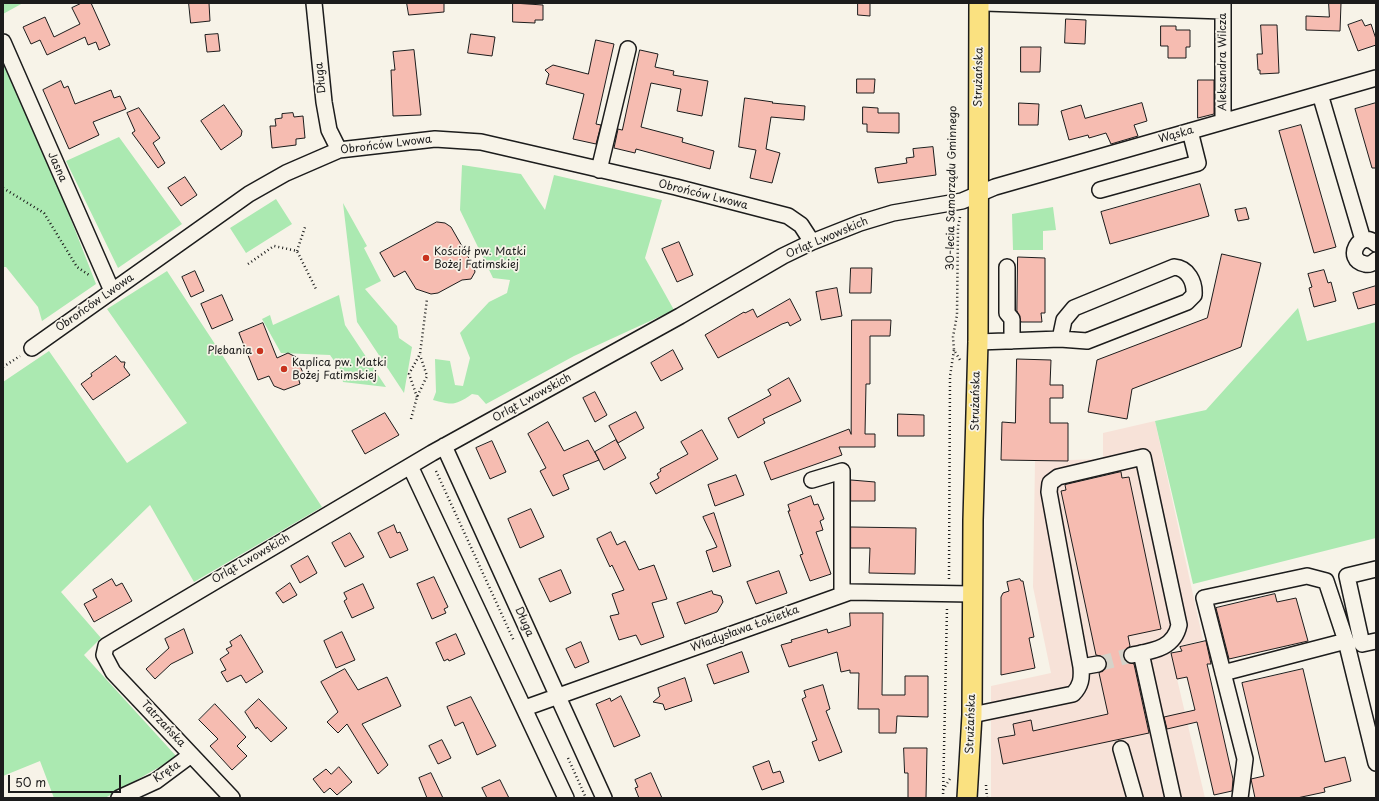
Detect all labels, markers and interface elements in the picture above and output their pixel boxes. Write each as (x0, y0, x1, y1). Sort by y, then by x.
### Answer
street label: Aleksandra Wilcza (1216, 13, 1230, 111)
street label: Strużańska (972, 47, 986, 107)
street label: Długa (313, 62, 329, 94)
street label: 30-lecia Samorządu Gminnego (944, 106, 960, 270)
street label: Wąska (1157, 124, 1195, 146)
street label: Obrońców Lwowa (340, 133, 432, 157)
street label: Jasna (45, 150, 69, 184)
street label: Obrońców Lwowa (657, 177, 749, 213)
street label: Orląt Lwowskich (784, 215, 870, 261)
place label: Kościół pw. Matki Bożej Fatimskiej (434, 245, 526, 271)
marker: Kościół pw. Matki Bożej Fatimskiej (421, 253, 431, 263)
street label: Obrońców Lwowa (54, 271, 136, 335)
place label: Plebania (208, 344, 252, 358)
marker: Plebania (255, 346, 265, 356)
place label: Kaplica pw. Matki Bożej Fatimskiej (292, 356, 387, 382)
marker: Kaplica pw. Matki Bożej Fatimskiej (279, 364, 289, 374)
street label: Orląt Lwowskich (490, 371, 574, 425)
street label: Strużańska (969, 371, 983, 431)
street label: Orląt Lwowskich (210, 531, 292, 587)
street label: Władysława Łokietka (689, 603, 801, 655)
street label: Długa (512, 605, 536, 639)
street label: Strużańska (963, 694, 979, 754)
street label: Tatrzańska (138, 698, 188, 750)
street label: Kręta (151, 758, 183, 786)
scale bar (10, 767, 123, 793)
text: 50 m (15, 773, 46, 791)

